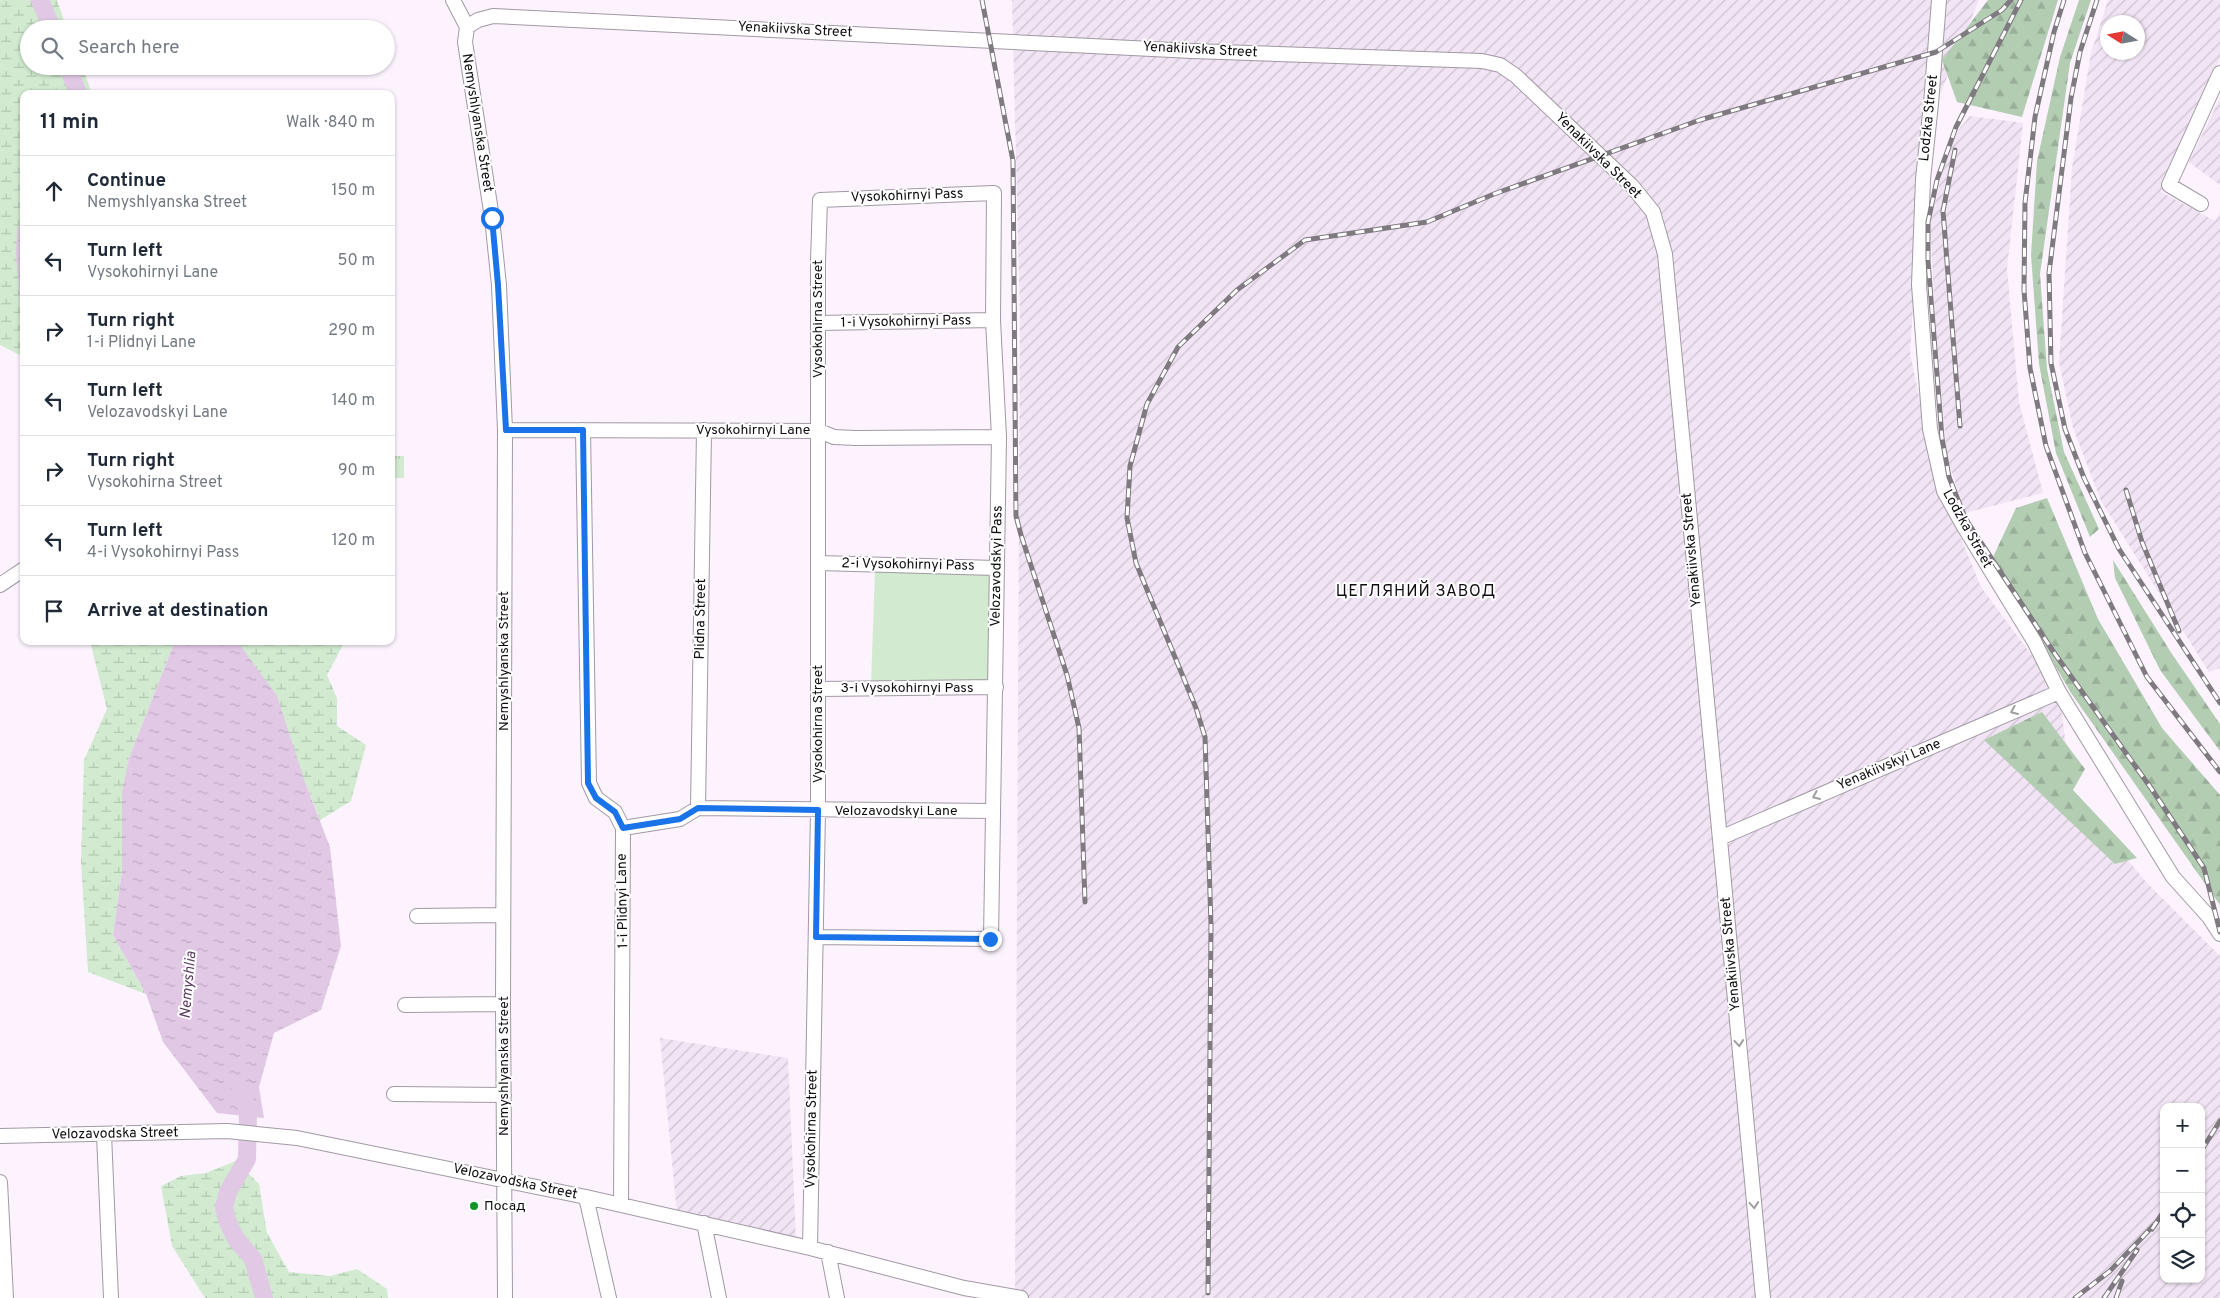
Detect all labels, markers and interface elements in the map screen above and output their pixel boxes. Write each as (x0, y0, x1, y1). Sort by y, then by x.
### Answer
north arrow (2100, 15, 2145, 60)
street label: Yenakiivska Street (737, 19, 853, 41)
search box (20, 20, 395, 75)
icon: search (38, 34, 66, 62)
text: Search here (78, 36, 180, 60)
street label: Yenakiivska Street (1142, 39, 1258, 61)
street label: Nemyshlyanska Street (458, 52, 496, 194)
street label: Lodzka Street (1916, 74, 1942, 162)
text: 11 min (40, 109, 99, 136)
street label: Yenakiivska Street (1551, 109, 1645, 203)
text: Walk · 840 m (286, 113, 375, 133)
text: Continue (87, 169, 166, 193)
icon: ahead (40, 177, 68, 205)
text: 150 m (332, 181, 375, 201)
street label: Vysokohirnyi Pass (850, 186, 964, 206)
text: Nemyshlyanska Street (87, 193, 247, 213)
route start (481, 207, 504, 230)
text: Turn left (87, 239, 163, 263)
icon: left (40, 247, 68, 275)
text: 50 m (338, 251, 375, 271)
street label: Vysokohirna Street (810, 260, 827, 378)
text: Vysokohirnyi Lane (87, 263, 218, 283)
text: Turn right (87, 309, 175, 333)
street label: 1-i Vysokohirnyi Pass (841, 312, 971, 332)
icon: right (40, 317, 68, 345)
text: 290 m (328, 321, 375, 341)
text: 1-i Plidnyi Lane (87, 333, 196, 353)
text: Turn left (87, 379, 163, 403)
icon: left (40, 387, 68, 415)
text: 140 m (332, 391, 375, 411)
text: Velozavodskyi Lane (87, 403, 228, 423)
street label: Vysokohirnyi Lane (696, 422, 810, 439)
text: Turn right (87, 449, 175, 473)
icon: right (40, 457, 68, 485)
text: 90 m (338, 461, 375, 481)
text: Vysokohirna Street (87, 473, 223, 493)
street label: Lodzka Street (1938, 487, 1996, 571)
street label: Yenakiivska Street (1679, 492, 1705, 608)
street label: Velozavodskyi Pass (987, 505, 1007, 627)
text: Turn left (87, 519, 163, 543)
icon: left (40, 527, 68, 555)
text: 120 m (332, 531, 375, 551)
text: 4-i Vysokohirnyi Pass (87, 543, 239, 563)
street label: 2-i Vysokohirnyi Pass (841, 555, 975, 575)
street label: Plidna Street (692, 578, 710, 660)
district label: ЦЕГЛЯНИЙ ЗАВОД (1336, 580, 1496, 602)
street label: Nemyshlyanska Street (496, 591, 513, 731)
icon: arrive (40, 597, 68, 625)
text: Arrive at destination (87, 599, 268, 623)
street label: Vysokohirna Street (810, 665, 827, 783)
street label: 3-i Vysokohirnyi Pass (841, 680, 973, 697)
one-way arrow (2010, 705, 2019, 716)
street label: Yenakiivskyi Lane (1835, 735, 1943, 795)
one-way arrow (1812, 790, 1821, 800)
street label: Velozavodskyi Lane (834, 803, 958, 820)
street label: 1-i Plidnyi Lane (614, 853, 632, 949)
street label: Yenakiivska Street (1718, 896, 1744, 1012)
route end (979, 928, 1002, 951)
water label: Nemyshlia (177, 950, 201, 1019)
street label: Nemyshlyanska Street (496, 996, 513, 1136)
one-way arrow (1733, 1039, 1744, 1047)
street label: Vysokohirna Street (802, 1069, 822, 1189)
map controls (2160, 1103, 2205, 1283)
button: + (2160, 1103, 2205, 1148)
street label: Velozavodska Street (51, 1124, 179, 1144)
button: − (2160, 1148, 2205, 1193)
street label: Velozavodska Street (451, 1160, 579, 1204)
button: locate (2160, 1193, 2205, 1238)
place label: Посад (484, 1198, 526, 1215)
marker: Посад (468, 1200, 480, 1212)
one-way arrow (1748, 1201, 1759, 1209)
button: layers (2160, 1238, 2205, 1283)

